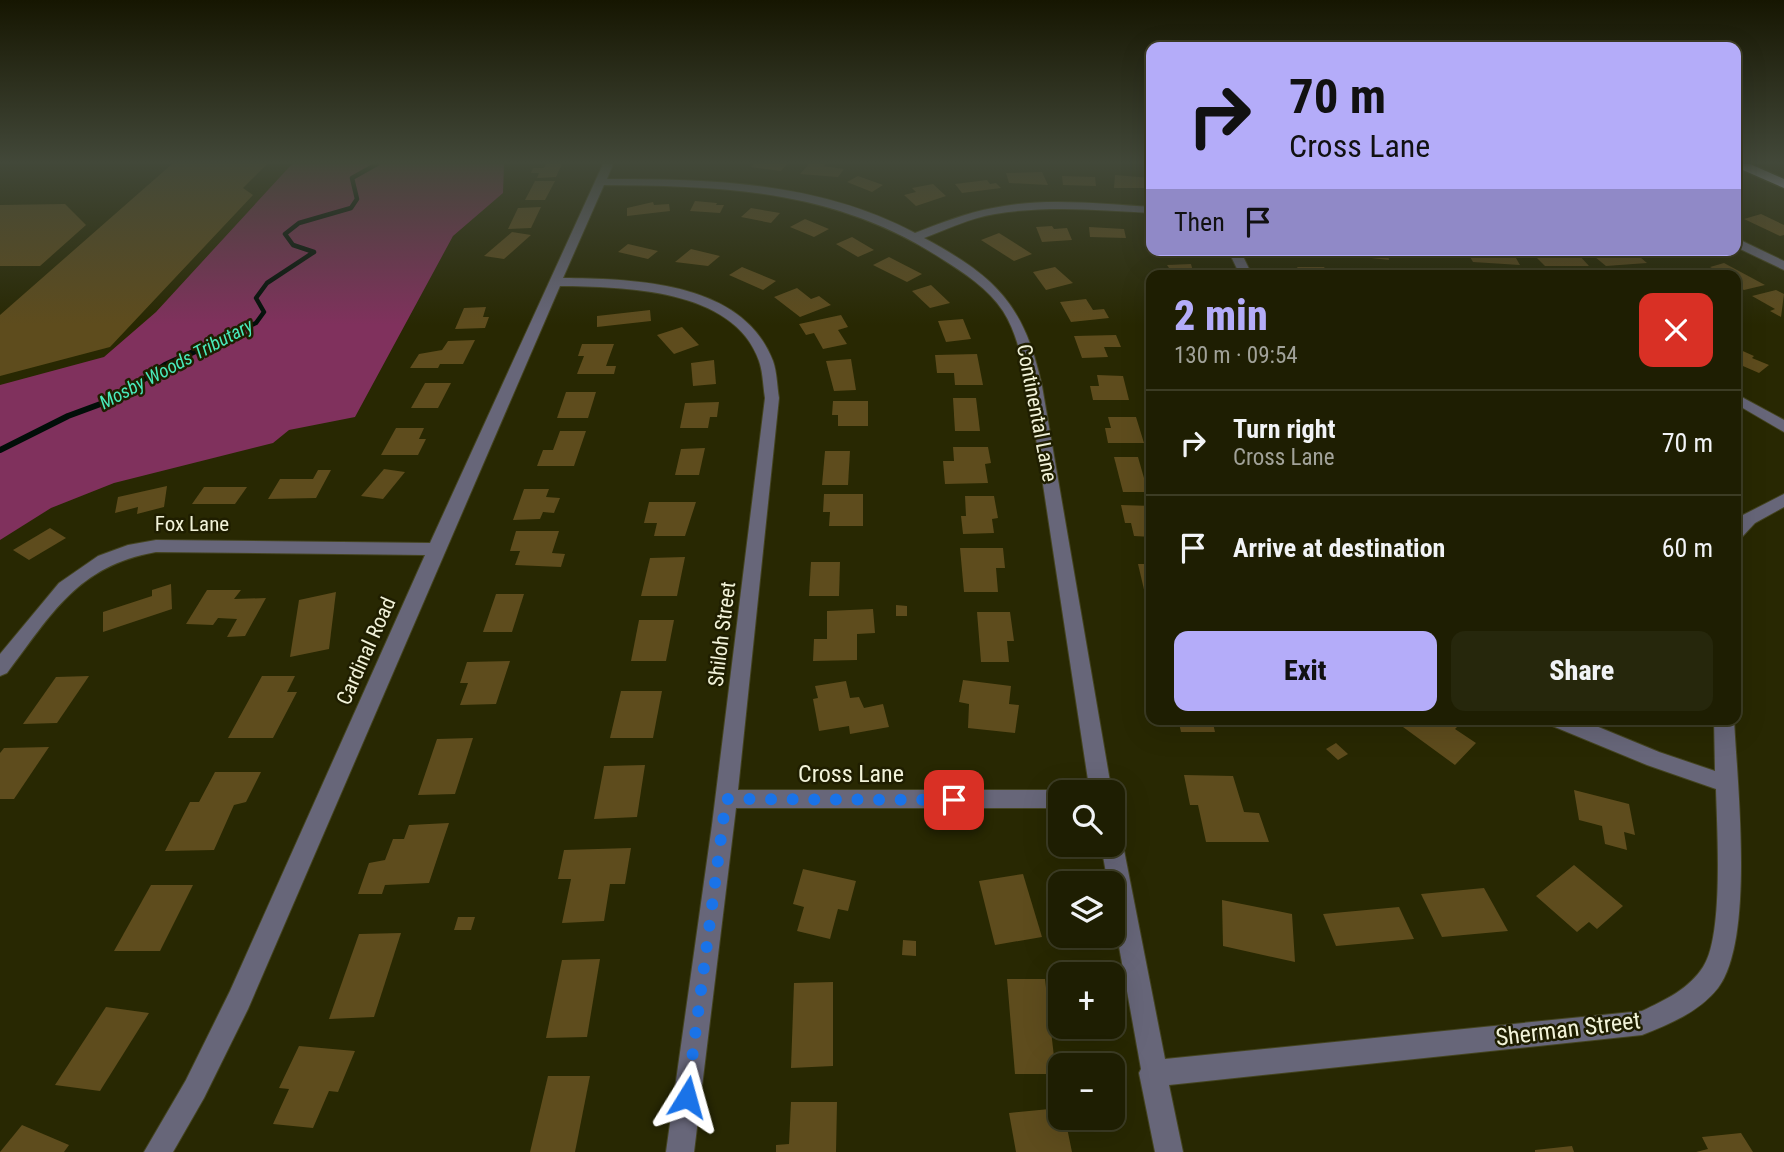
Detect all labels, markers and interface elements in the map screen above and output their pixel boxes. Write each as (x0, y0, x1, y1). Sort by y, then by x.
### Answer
text: 70 m (1289, 68, 1386, 125)
icon: right (1174, 70, 1265, 161)
text: Cross Lane (1289, 127, 1430, 165)
icon: arrive (1239, 203, 1277, 241)
text: Then (1174, 207, 1225, 237)
text: 2 min (1174, 291, 1268, 340)
button: close (1639, 293, 1713, 367)
water label: Mosby Woods Tributary (95, 313, 258, 414)
street label: Continental Lane (1012, 342, 1062, 484)
text: 130 m · 09:54 (1174, 342, 1298, 369)
text: Turn right (1233, 414, 1335, 444)
icon: right (1174, 424, 1212, 462)
text: 70 m (1662, 428, 1713, 458)
text: Cross Lane (1233, 444, 1335, 471)
street label: Fox Lane (155, 512, 229, 536)
icon: arrive (1174, 529, 1212, 567)
text: Arrive at destination (1233, 533, 1445, 563)
text: 60 m (1662, 533, 1713, 563)
street label: Shiloh Street (704, 580, 740, 688)
street label: Cardinal Road (332, 593, 400, 709)
button: Exit (1174, 631, 1437, 711)
button: Share (1451, 631, 1713, 711)
street label: Cross Lane (798, 760, 904, 788)
pin (924, 770, 984, 830)
map controls (1048, 780, 1125, 1130)
button: search (1048, 780, 1125, 857)
icon: arrive (935, 781, 973, 819)
button: layers (1048, 871, 1125, 948)
button: + (1048, 962, 1125, 1039)
street label: Sherman Street (1494, 1006, 1642, 1052)
button: − (1048, 1053, 1125, 1130)
position arrow (650, 1060, 724, 1134)

